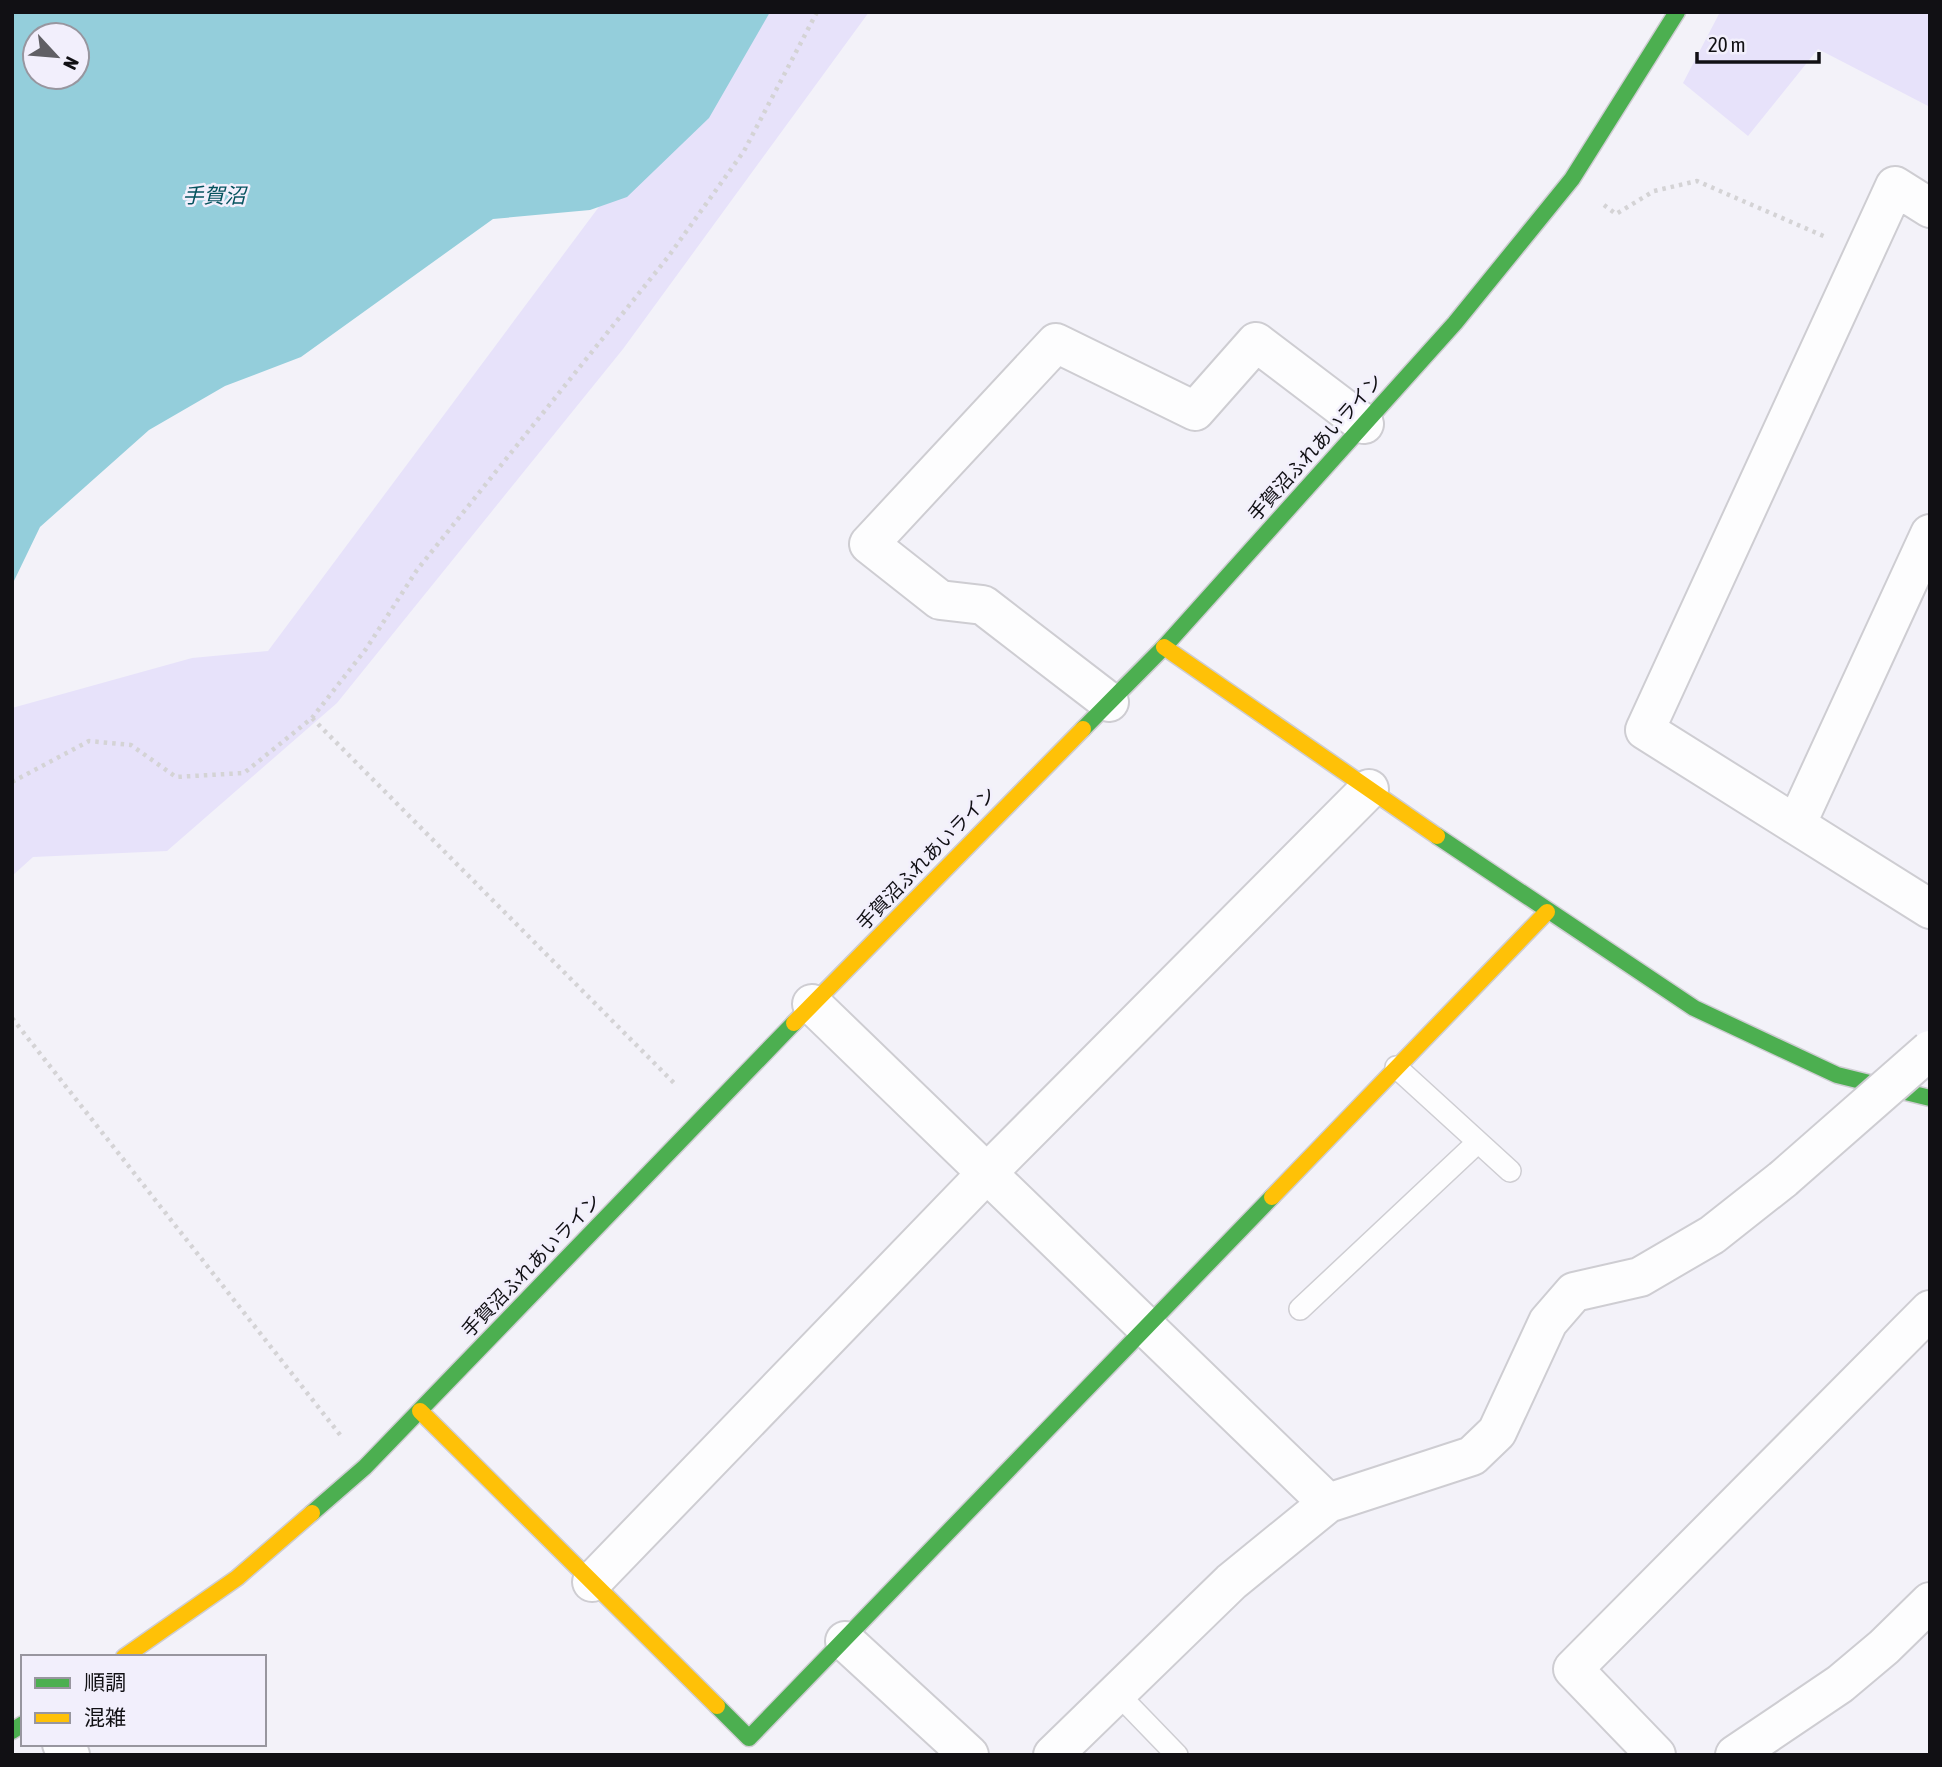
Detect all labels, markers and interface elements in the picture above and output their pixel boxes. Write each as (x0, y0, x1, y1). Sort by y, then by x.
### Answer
north arrow (21, 21, 91, 91)
scale bar (1697, 21, 1820, 65)
text: 20 m (1708, 32, 1746, 56)
text: N (59, 54, 84, 73)
water label: 手賀沼 (183, 183, 248, 207)
street label: 手賀沼ふれあいライン (1243, 369, 1387, 525)
street label: 手賀沼ふれあいライン (852, 782, 1000, 934)
street label: 手賀沼ふれあいライン (457, 1189, 605, 1341)
legend (21, 1655, 266, 1746)
text: 順調 (84, 1670, 126, 1694)
text: 混雑 (84, 1705, 126, 1729)

